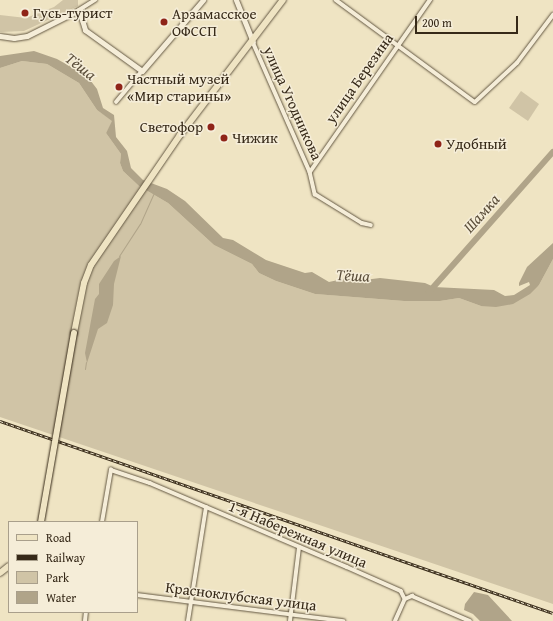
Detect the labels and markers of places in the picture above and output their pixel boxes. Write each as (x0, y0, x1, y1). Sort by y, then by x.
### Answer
place label: Гусь-турист (33, 4, 113, 22)
place label: Арзамасское ОФССП (172, 4, 257, 39)
marker: Гусь-турист (20, 8, 30, 18)
marker: Арзамасское ОФССП (159, 17, 169, 27)
place label: Частный музей «Мир старины» (127, 69, 231, 104)
marker: Частный музей «Мир старины» (114, 82, 124, 92)
place label: Светофор (140, 118, 203, 136)
marker: Светофор (206, 122, 216, 132)
place label: Чижик (232, 129, 278, 147)
marker: Чижик (219, 133, 229, 143)
place label: Удобный (446, 135, 507, 153)
marker: Удобный (433, 139, 443, 149)

